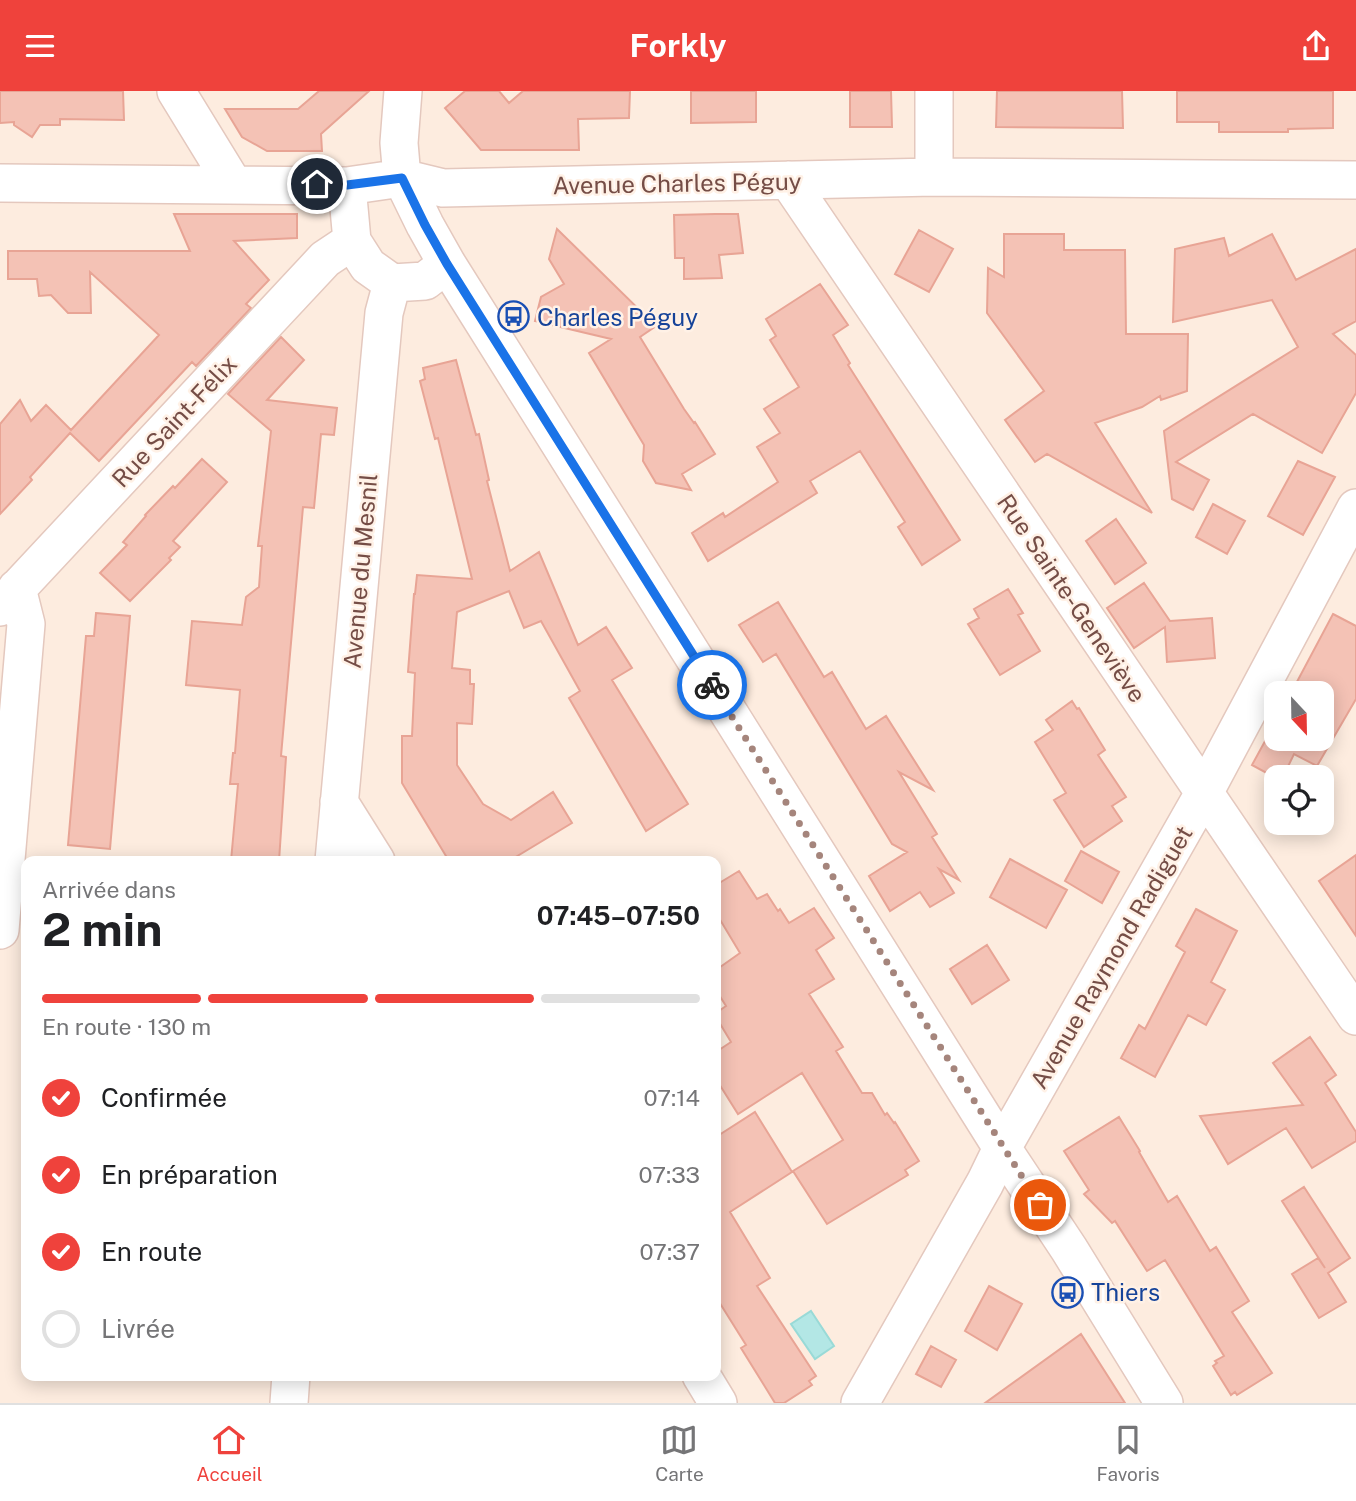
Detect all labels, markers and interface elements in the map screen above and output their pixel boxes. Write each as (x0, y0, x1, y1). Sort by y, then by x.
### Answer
icon: menu (21, 27, 59, 65)
text: Forkly (630, 27, 726, 64)
icon: share (1297, 27, 1335, 65)
pin (287, 154, 347, 214)
icon: home (298, 165, 336, 203)
street label: Avenue Charles Péguy (552, 167, 802, 199)
bus stop icon: Charles Péguy (497, 300, 531, 334)
place label: Charles Péguy (537, 303, 698, 331)
street label: Rue Saint-Félix (106, 349, 242, 493)
street label: Avenue du Mesnil (338, 472, 382, 670)
street label: Rue Sainte-Geneviève (992, 489, 1152, 707)
courier (677, 650, 747, 720)
icon: bike (693, 666, 731, 704)
north arrow (1264, 681, 1334, 751)
map controls (1264, 681, 1334, 835)
button: locate (1264, 765, 1334, 835)
street label: Avenue Raymond Radiguet (1024, 821, 1198, 1093)
text: Arrivée dans (42, 876, 176, 903)
text: 07:45–07:50 (537, 900, 700, 931)
text: 2 min (42, 902, 162, 956)
text: En route · 130 m (42, 1013, 211, 1040)
icon: check (42, 1079, 80, 1117)
text: Confirmée (101, 1082, 227, 1113)
text: 07:14 (644, 1084, 700, 1111)
icon: check (42, 1156, 80, 1194)
text: En préparation (101, 1159, 278, 1190)
text: 07:33 (639, 1161, 700, 1188)
pin (1010, 1175, 1070, 1235)
icon: bag (1021, 1186, 1059, 1224)
icon: check (42, 1233, 80, 1271)
text: En route (101, 1236, 202, 1267)
text: 07:37 (639, 1238, 700, 1265)
bus stop icon: Thiers (1051, 1275, 1085, 1309)
place label: Thiers (1091, 1278, 1160, 1306)
text: Livrée (101, 1313, 175, 1344)
tab: Accueil (196, 1421, 263, 1485)
tab: Carte (655, 1421, 704, 1485)
tab: Favoris (1096, 1421, 1160, 1485)

